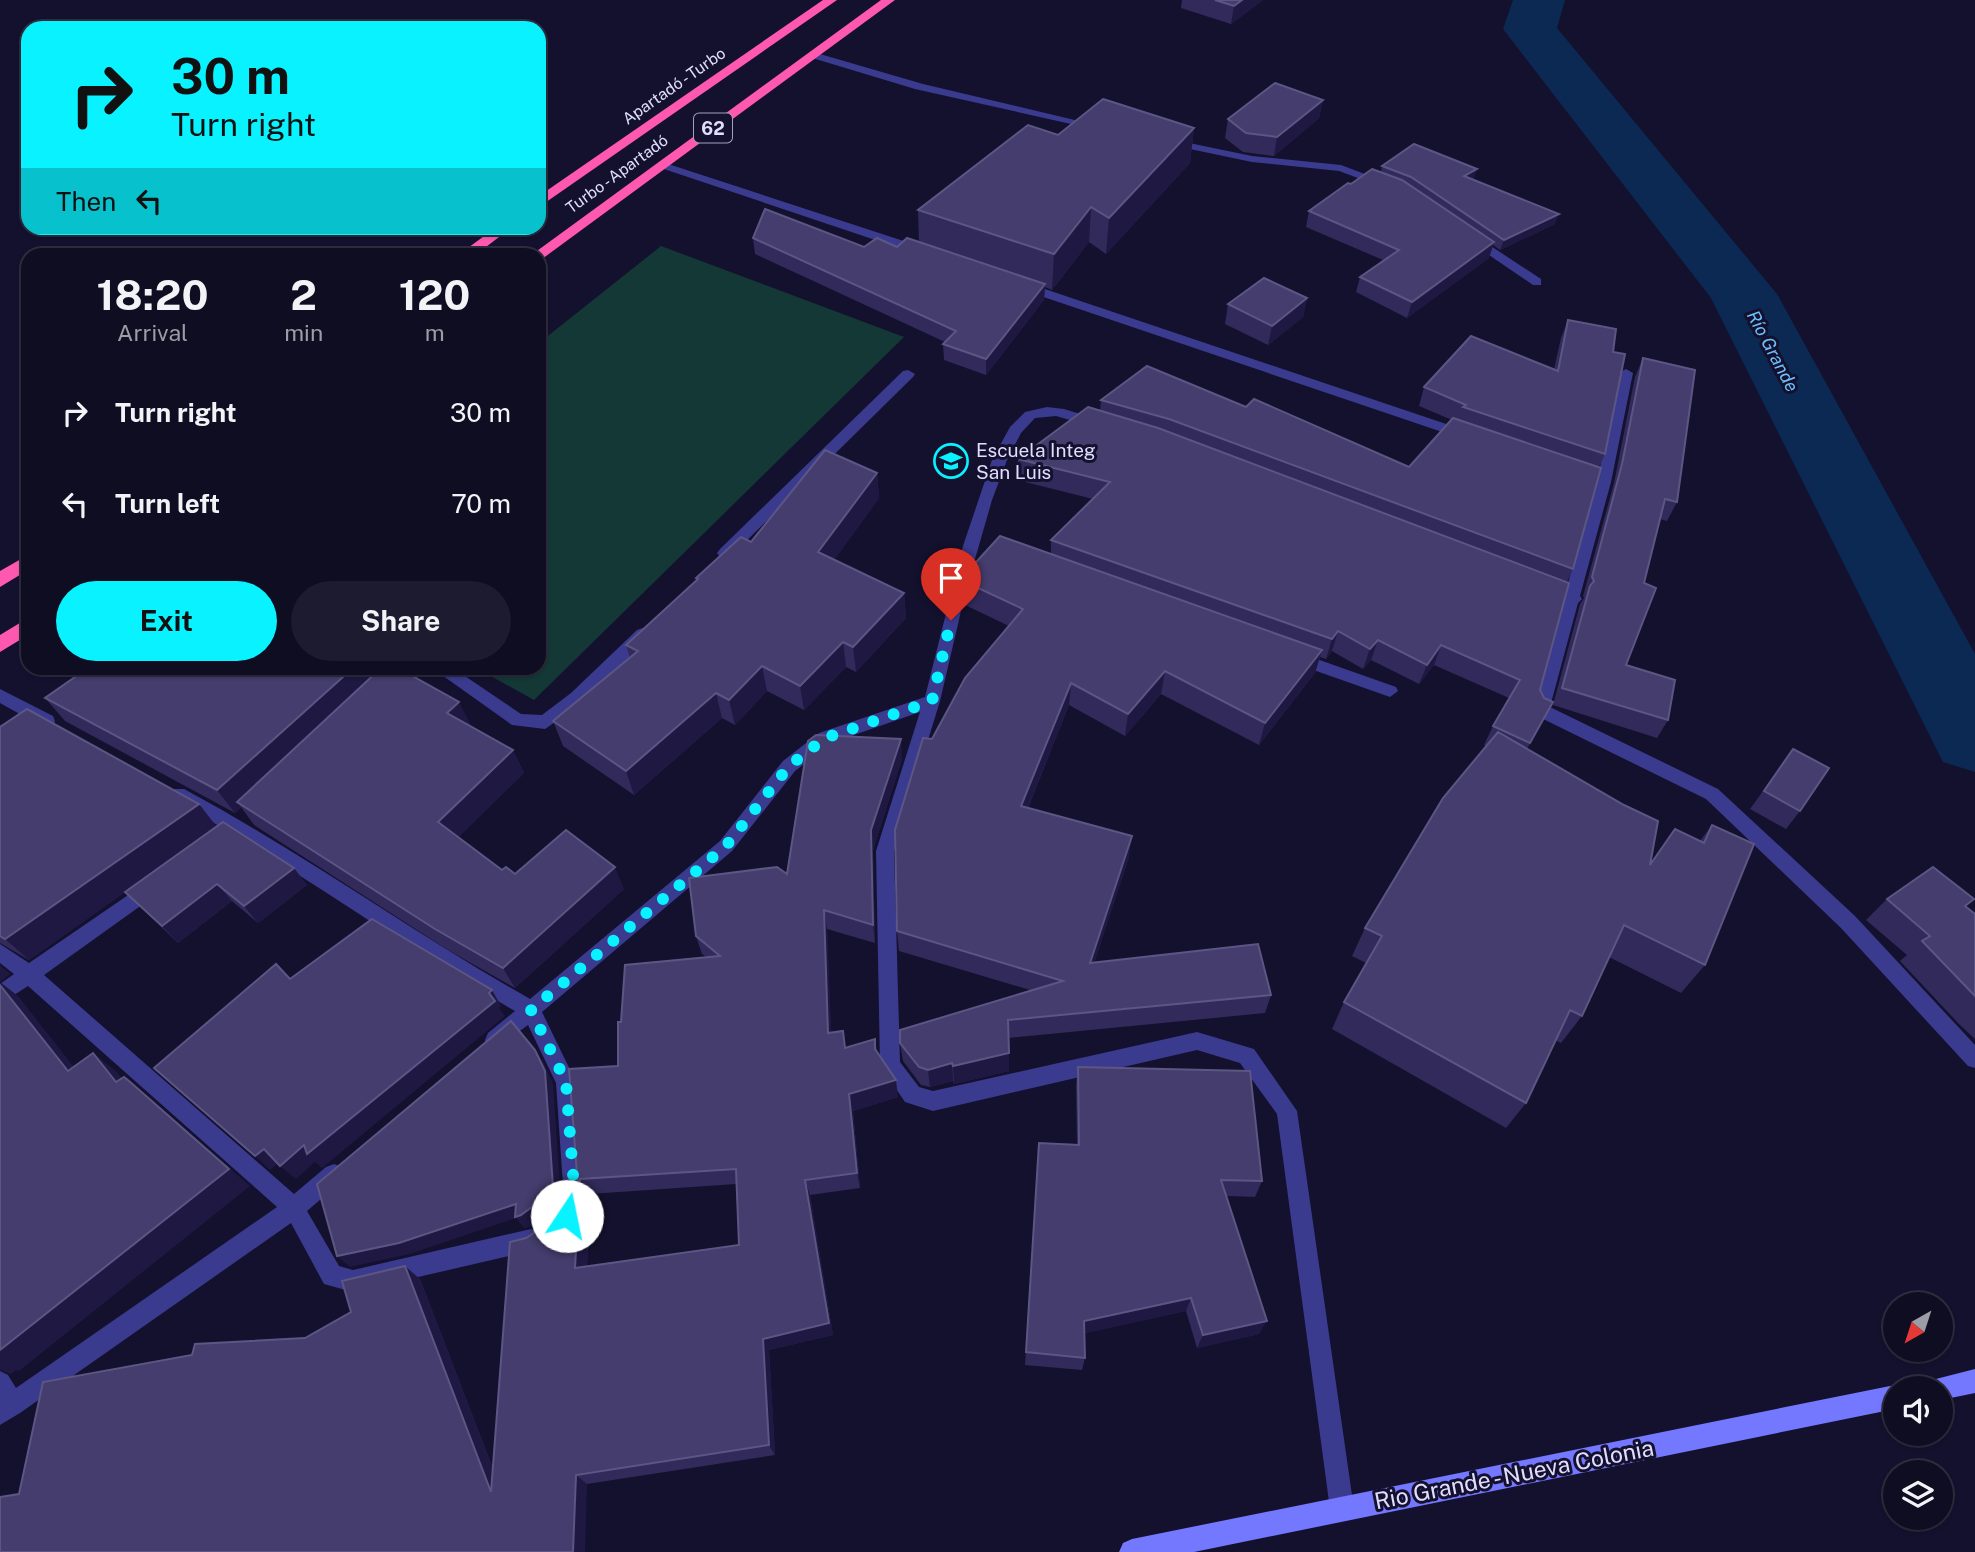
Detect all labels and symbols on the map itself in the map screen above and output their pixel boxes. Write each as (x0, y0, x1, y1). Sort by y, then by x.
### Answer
street label: Apartadó - Turbo (619, 43, 729, 129)
road number: 62 (694, 113, 732, 142)
street label: Turbo - Apartadó (562, 131, 672, 217)
water label: Río Grande (1743, 307, 1803, 395)
place label: Escuela Integ San Luis (976, 439, 1096, 483)
school or university icon: Escuela Integ San Luis (932, 442, 970, 480)
pin (921, 548, 981, 620)
position arrow (530, 1179, 604, 1253)
north arrow (1883, 1292, 1953, 1362)
street label: Rio Grande - Nueva Colonia (1372, 1434, 1656, 1514)

